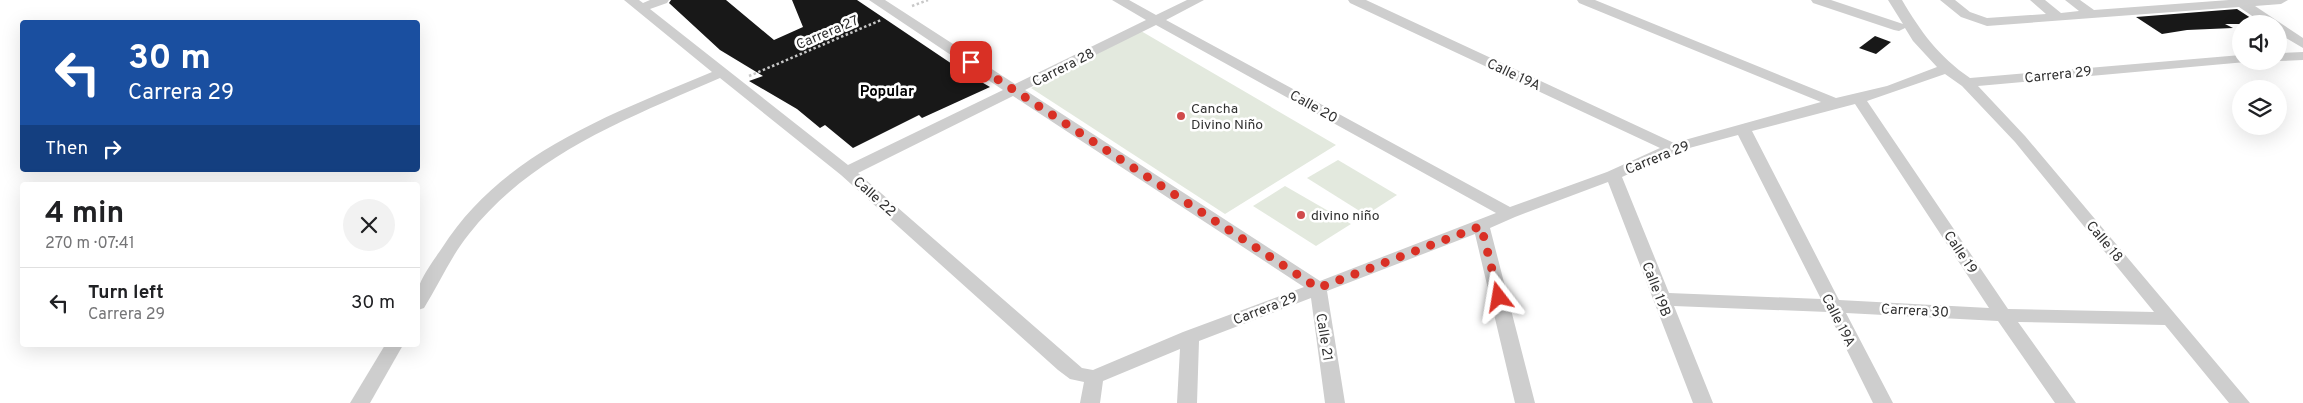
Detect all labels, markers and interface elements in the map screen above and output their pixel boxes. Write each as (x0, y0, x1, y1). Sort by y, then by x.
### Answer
street label: Carrera 27 (794, 13, 861, 54)
map controls (2232, 15, 2287, 135)
button: sound (2232, 15, 2287, 70)
text: 30 m (128, 37, 211, 81)
icon: left (45, 40, 110, 105)
pin (950, 41, 992, 83)
street label: Carrera 28 (1030, 45, 1098, 91)
icon: arrive (957, 48, 985, 76)
street label: Calle 19A (1484, 56, 1543, 95)
street label: Carrera 29 (2024, 64, 2093, 87)
text: Carrera 29 (128, 80, 234, 107)
button: layers (2232, 80, 2287, 135)
district label: Popular (860, 83, 915, 102)
street label: Calle 20 (1286, 87, 1340, 127)
place label: Cancha Divino Niño (1191, 101, 1263, 134)
marker: Cancha Divino Niño (1175, 110, 1187, 122)
icon: right (98, 135, 126, 163)
text: Then (45, 137, 88, 161)
street label: Carrera 29 (1623, 138, 1692, 179)
street label: Calle 22 (849, 173, 899, 221)
text: 4 min (45, 196, 124, 233)
button: close (343, 199, 395, 251)
place label: divino niño (1311, 208, 1380, 225)
marker: divino niño (1295, 209, 1307, 221)
street label: Calle 18 (2082, 218, 2126, 266)
street label: Calle 19 (1939, 228, 1980, 278)
text: 270 m · 07:41 (45, 234, 135, 254)
street label: Calle 19B (1637, 260, 1674, 319)
position arrow (1472, 270, 1524, 322)
text: Turn left (88, 281, 164, 305)
icon: left (45, 289, 73, 317)
street label: Carrera 29 (1231, 289, 1300, 329)
text: 30 m (351, 291, 395, 315)
street label: Calle 19A (1817, 291, 1858, 350)
street label: Carrera 30 (1881, 301, 1949, 322)
text: Carrera 29 (88, 305, 165, 325)
street label: Calle 21 (1311, 312, 1336, 362)

